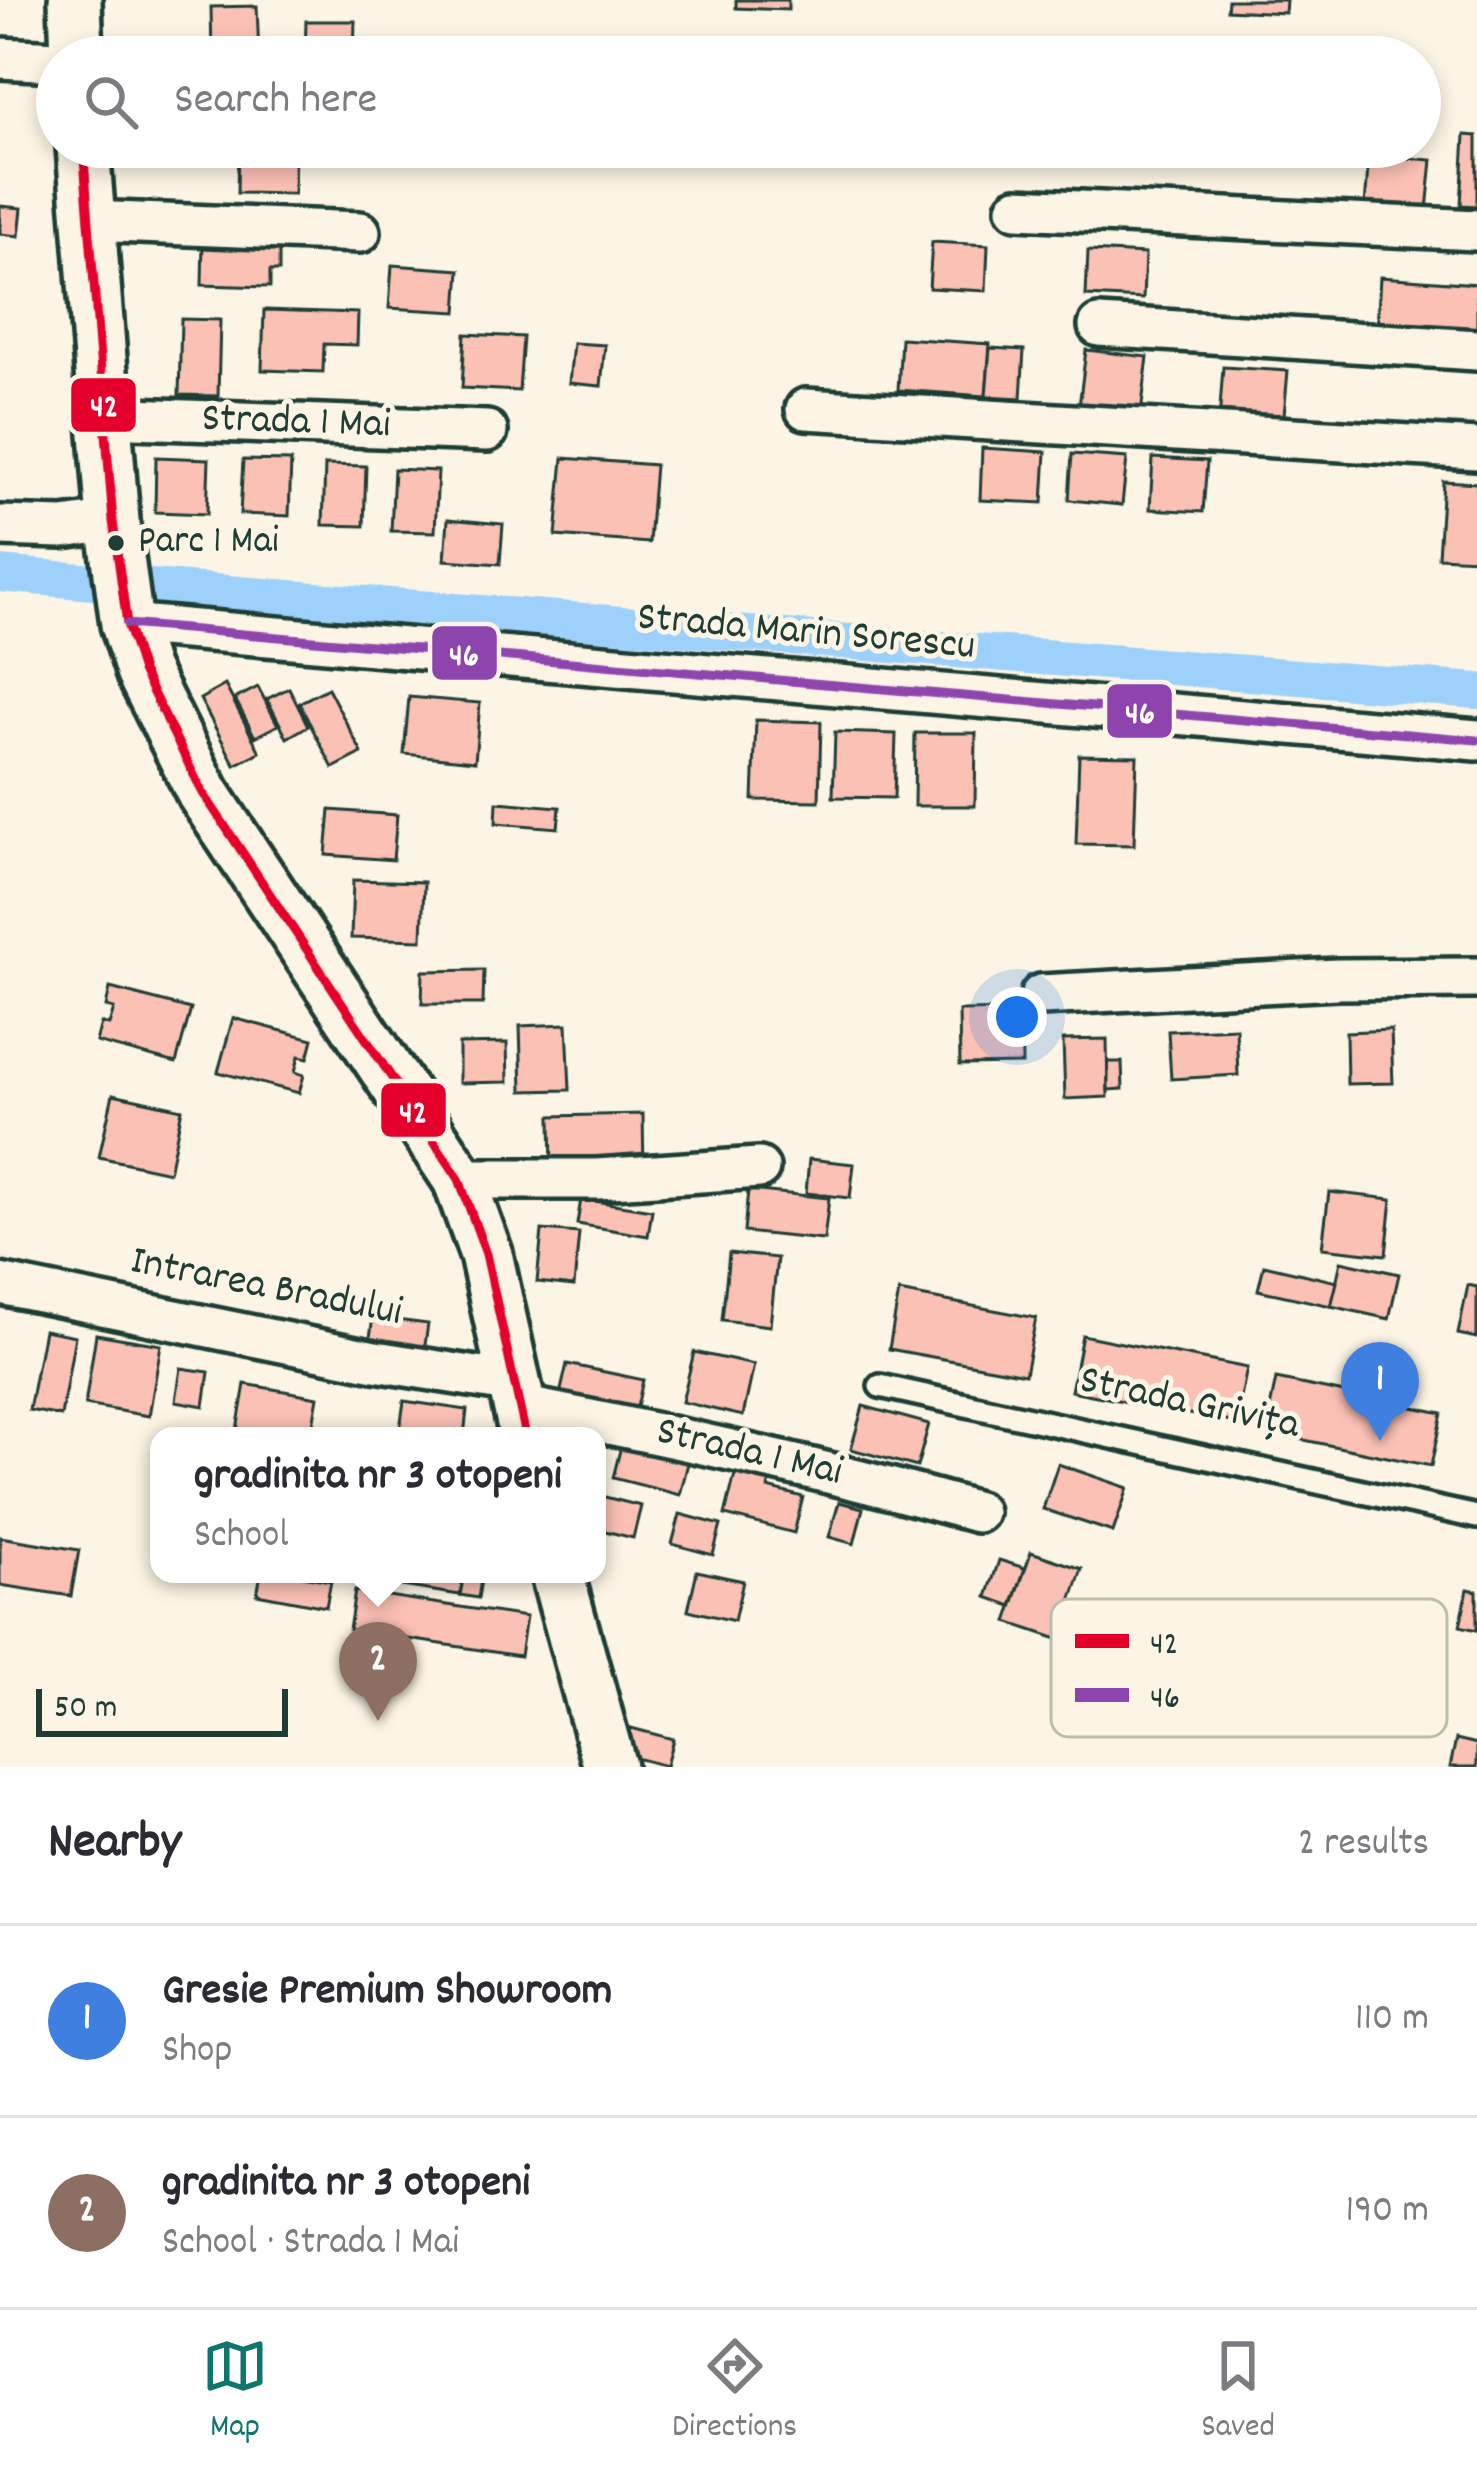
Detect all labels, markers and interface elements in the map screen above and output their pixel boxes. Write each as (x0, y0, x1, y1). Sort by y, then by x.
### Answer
search box (36, 36, 1441, 168)
icon: search (78, 69, 144, 135)
text: Search here (174, 70, 377, 134)
line badge: 42 (69, 376, 138, 434)
text: 42 (90, 386, 118, 433)
street label: Strada 1 Mai (200, 391, 392, 457)
place label: Parc 1 Mai (138, 516, 279, 571)
marker: Parc 1 Mai (105, 532, 127, 554)
street label: Strada Marin Sorescu (635, 589, 977, 679)
line badge: 46 (430, 624, 499, 682)
text: 46 (449, 635, 479, 682)
line badge: 46 (1105, 682, 1174, 740)
text: 46 (1125, 693, 1155, 740)
your location (987, 987, 1047, 1047)
line badge: 42 (379, 1081, 448, 1139)
text: 42 (399, 1092, 427, 1139)
street label: Intrarea Bradului (125, 1233, 407, 1345)
pin: 1 (1341, 1342, 1419, 1441)
street label: Strada Grivița (1074, 1352, 1306, 1458)
street label: Strada 1 Mai (650, 1403, 848, 1505)
popup (150, 1427, 606, 1583)
text: gradinita nr 3 otopeni (194, 1446, 562, 1510)
text: School (194, 1510, 289, 1565)
legend (1051, 1599, 1447, 1737)
pin: 2 (339, 1622, 417, 1721)
text: 42 (1150, 1623, 1178, 1670)
text: 46 (1150, 1677, 1180, 1724)
scale bar (36, 1683, 288, 1736)
text: 50 m (54, 1686, 118, 1733)
text: Nearby (48, 1809, 181, 1881)
text: 2 results (1298, 1818, 1429, 1873)
text: Gresie Premium Showroom (162, 1961, 612, 2025)
text: 1 (83, 1993, 91, 2048)
text: 110 m (1355, 1993, 1429, 2048)
text: Shop (162, 2025, 232, 2080)
text: gradinita nr 3 otopeni (162, 2153, 530, 2217)
text: 2 (78, 2185, 96, 2240)
text: 190 m (1346, 2185, 1429, 2240)
text: School · Strada 1 Mai (162, 2217, 459, 2272)
tab: Map (202, 2333, 268, 2452)
tab: Directions (672, 2333, 797, 2452)
tab: Saved (1201, 2333, 1275, 2452)

